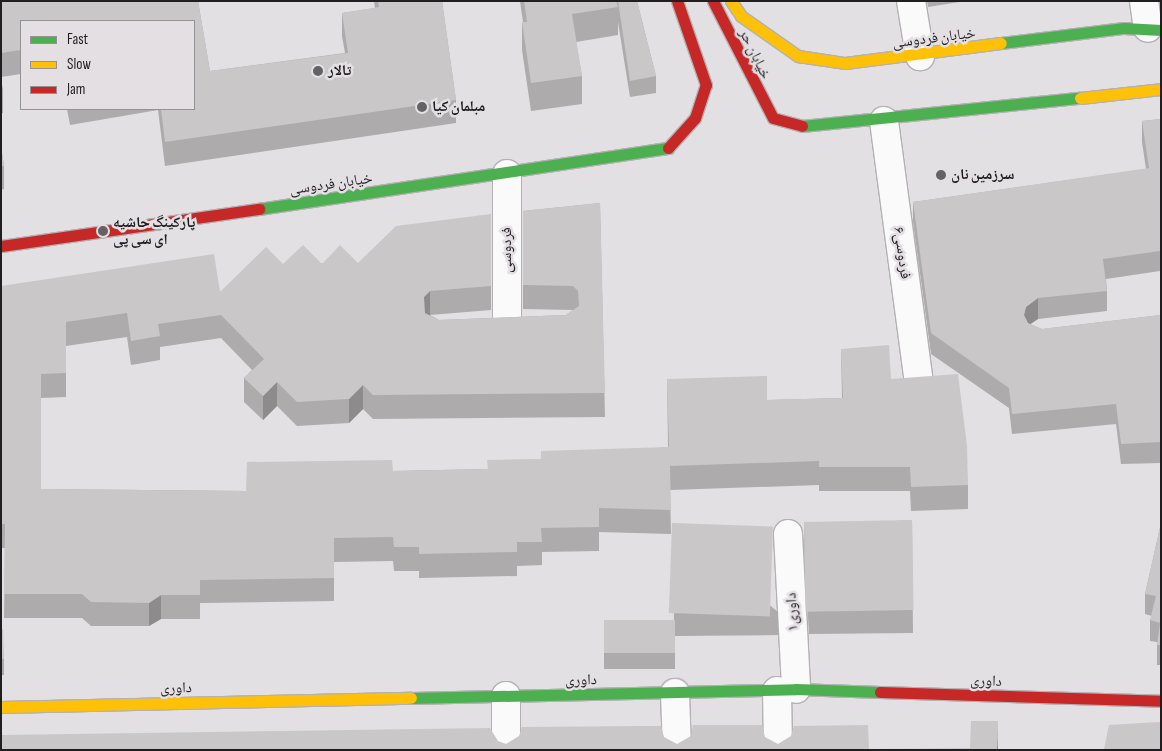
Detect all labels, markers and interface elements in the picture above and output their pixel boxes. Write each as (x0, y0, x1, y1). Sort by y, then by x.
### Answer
legend (20, 20, 195, 110)
street label: خیابان فردوسی (891, 24, 977, 52)
street label: خیابان حر (735, 26, 775, 82)
text: Fast (67, 30, 88, 49)
text: Slow (67, 55, 91, 74)
place label: تالار (328, 62, 351, 80)
marker: تالار (312, 65, 324, 77)
text: Jam (67, 80, 85, 99)
place label: مبلمان کیا (432, 98, 485, 116)
marker: مبلمان کیا (416, 101, 428, 113)
place label: سرزمین نان (951, 166, 1014, 184)
street label: خیابان فردوسی (288, 169, 374, 199)
marker: سرزمین نان (935, 169, 947, 181)
place label: پارکینگ حاشیه ای سی پی (113, 213, 195, 248)
marker: پارکینگ حاشیه ای سی پی (97, 225, 109, 237)
street label: فردوسی۶ (889, 226, 915, 280)
street label: فردوسی (498, 227, 516, 273)
street label: داوری۱ (782, 592, 802, 632)
street label: داوری (565, 671, 597, 689)
street label: داوری (970, 671, 1002, 691)
street label: داوری (160, 679, 192, 697)

